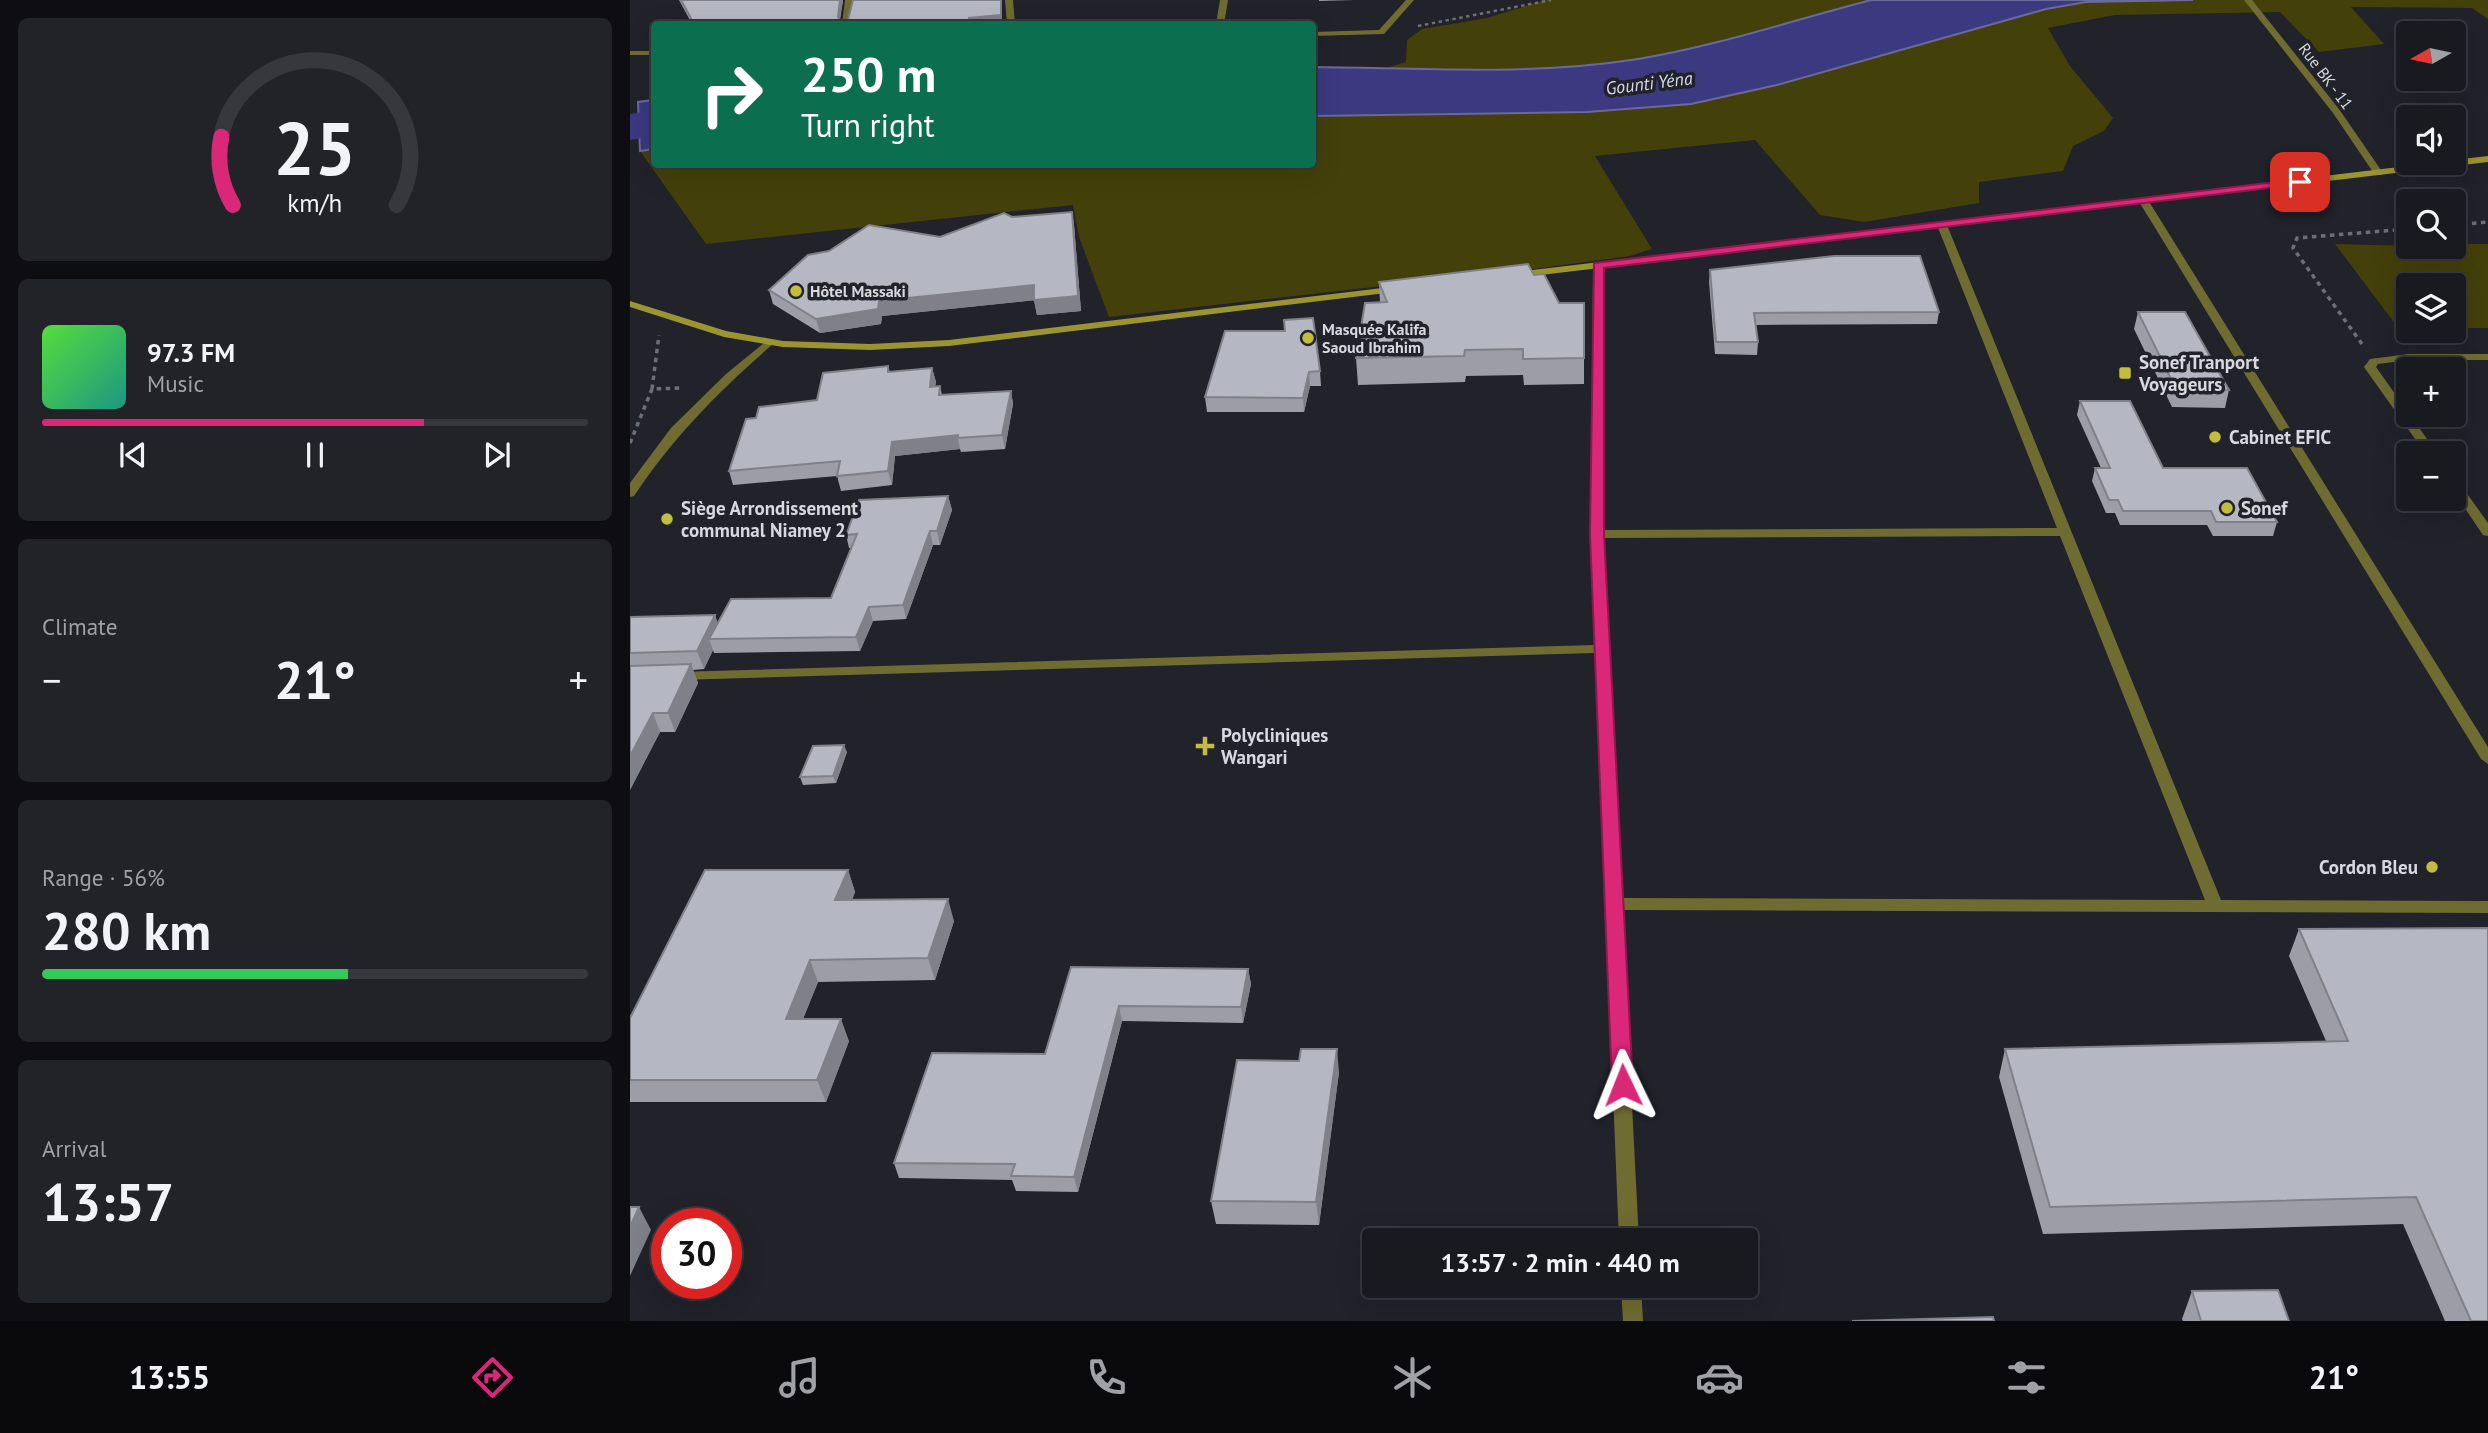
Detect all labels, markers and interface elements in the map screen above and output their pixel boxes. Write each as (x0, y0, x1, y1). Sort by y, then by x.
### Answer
north arrow (2396, 21, 2466, 91)
map controls (2396, 21, 2466, 511)
street label: Rue BK - 11 (2294, 39, 2358, 113)
text: 250 m (801, 42, 936, 106)
icon: right (686, 49, 777, 140)
water label: Gounti Yéna (1604, 66, 1694, 100)
text: 25 (274, 102, 356, 196)
text: Turn right (801, 104, 935, 146)
button: sound (2396, 105, 2466, 175)
pin (2270, 152, 2330, 212)
icon: arrive (2281, 163, 2319, 201)
text: km/h (288, 187, 342, 219)
button: search (2396, 189, 2466, 259)
button: layers (2396, 273, 2466, 343)
place label: Hôtel Massaki (810, 281, 906, 301)
marker: Hôtel Massaki (788, 283, 804, 299)
place label: Masquée Kalifa Saoud Ibrahim (1322, 319, 1427, 357)
marker: Masquée Kalifa Saoud Ibrahim (1300, 330, 1316, 346)
text: 97.3 FM (147, 336, 235, 369)
place label: Sonef Tranport Voyageurs (2138, 350, 2259, 396)
button: + (2396, 357, 2466, 427)
marker: Sonef Tranport Voyageurs (2117, 365, 2133, 381)
text: Music (147, 369, 204, 398)
place label: Cabinet EFIC (2229, 425, 2332, 449)
marker: Cabinet EFIC (2207, 429, 2223, 445)
icon: previous (114, 436, 152, 474)
icon: pause (296, 436, 334, 474)
icon: next (478, 436, 516, 474)
button: − (2396, 441, 2466, 511)
place label: Siège Arrondissement communal Niamey 2 (681, 496, 858, 542)
place label: Sonef (2241, 496, 2289, 520)
marker: Sonef (2219, 500, 2235, 516)
marker: Siège Arrondissement communal Niamey 2 (659, 511, 675, 527)
text: Climate (42, 612, 117, 641)
text: 21° (274, 646, 356, 713)
text: − (42, 655, 61, 704)
text: + (569, 655, 588, 704)
place label: Polycliniques Wangari (1221, 723, 1328, 769)
marker: Polycliniques Wangari (1195, 736, 1215, 756)
place label: Cordon Bleu (2319, 855, 2418, 879)
marker: Cordon Bleu (2424, 859, 2440, 875)
text: Range · 56% (42, 863, 165, 892)
text: 280 km (42, 897, 211, 964)
position arrow (1586, 1048, 1660, 1122)
text: Arrival (42, 1134, 106, 1163)
text: 13:57 (42, 1168, 174, 1235)
speed limit sign: 30 (651, 1208, 742, 1299)
text: 13:57 · 2 min · 440 m (1440, 1246, 1680, 1279)
icon: directions (468, 1353, 517, 1402)
icon: music (775, 1353, 824, 1402)
icon: phone (1082, 1353, 1131, 1402)
icon: climate (1388, 1353, 1437, 1402)
icon: car (1695, 1353, 1744, 1402)
icon: filters (2002, 1353, 2051, 1402)
text: 13:55 (129, 1356, 210, 1398)
text: 21° (2309, 1356, 2359, 1398)

